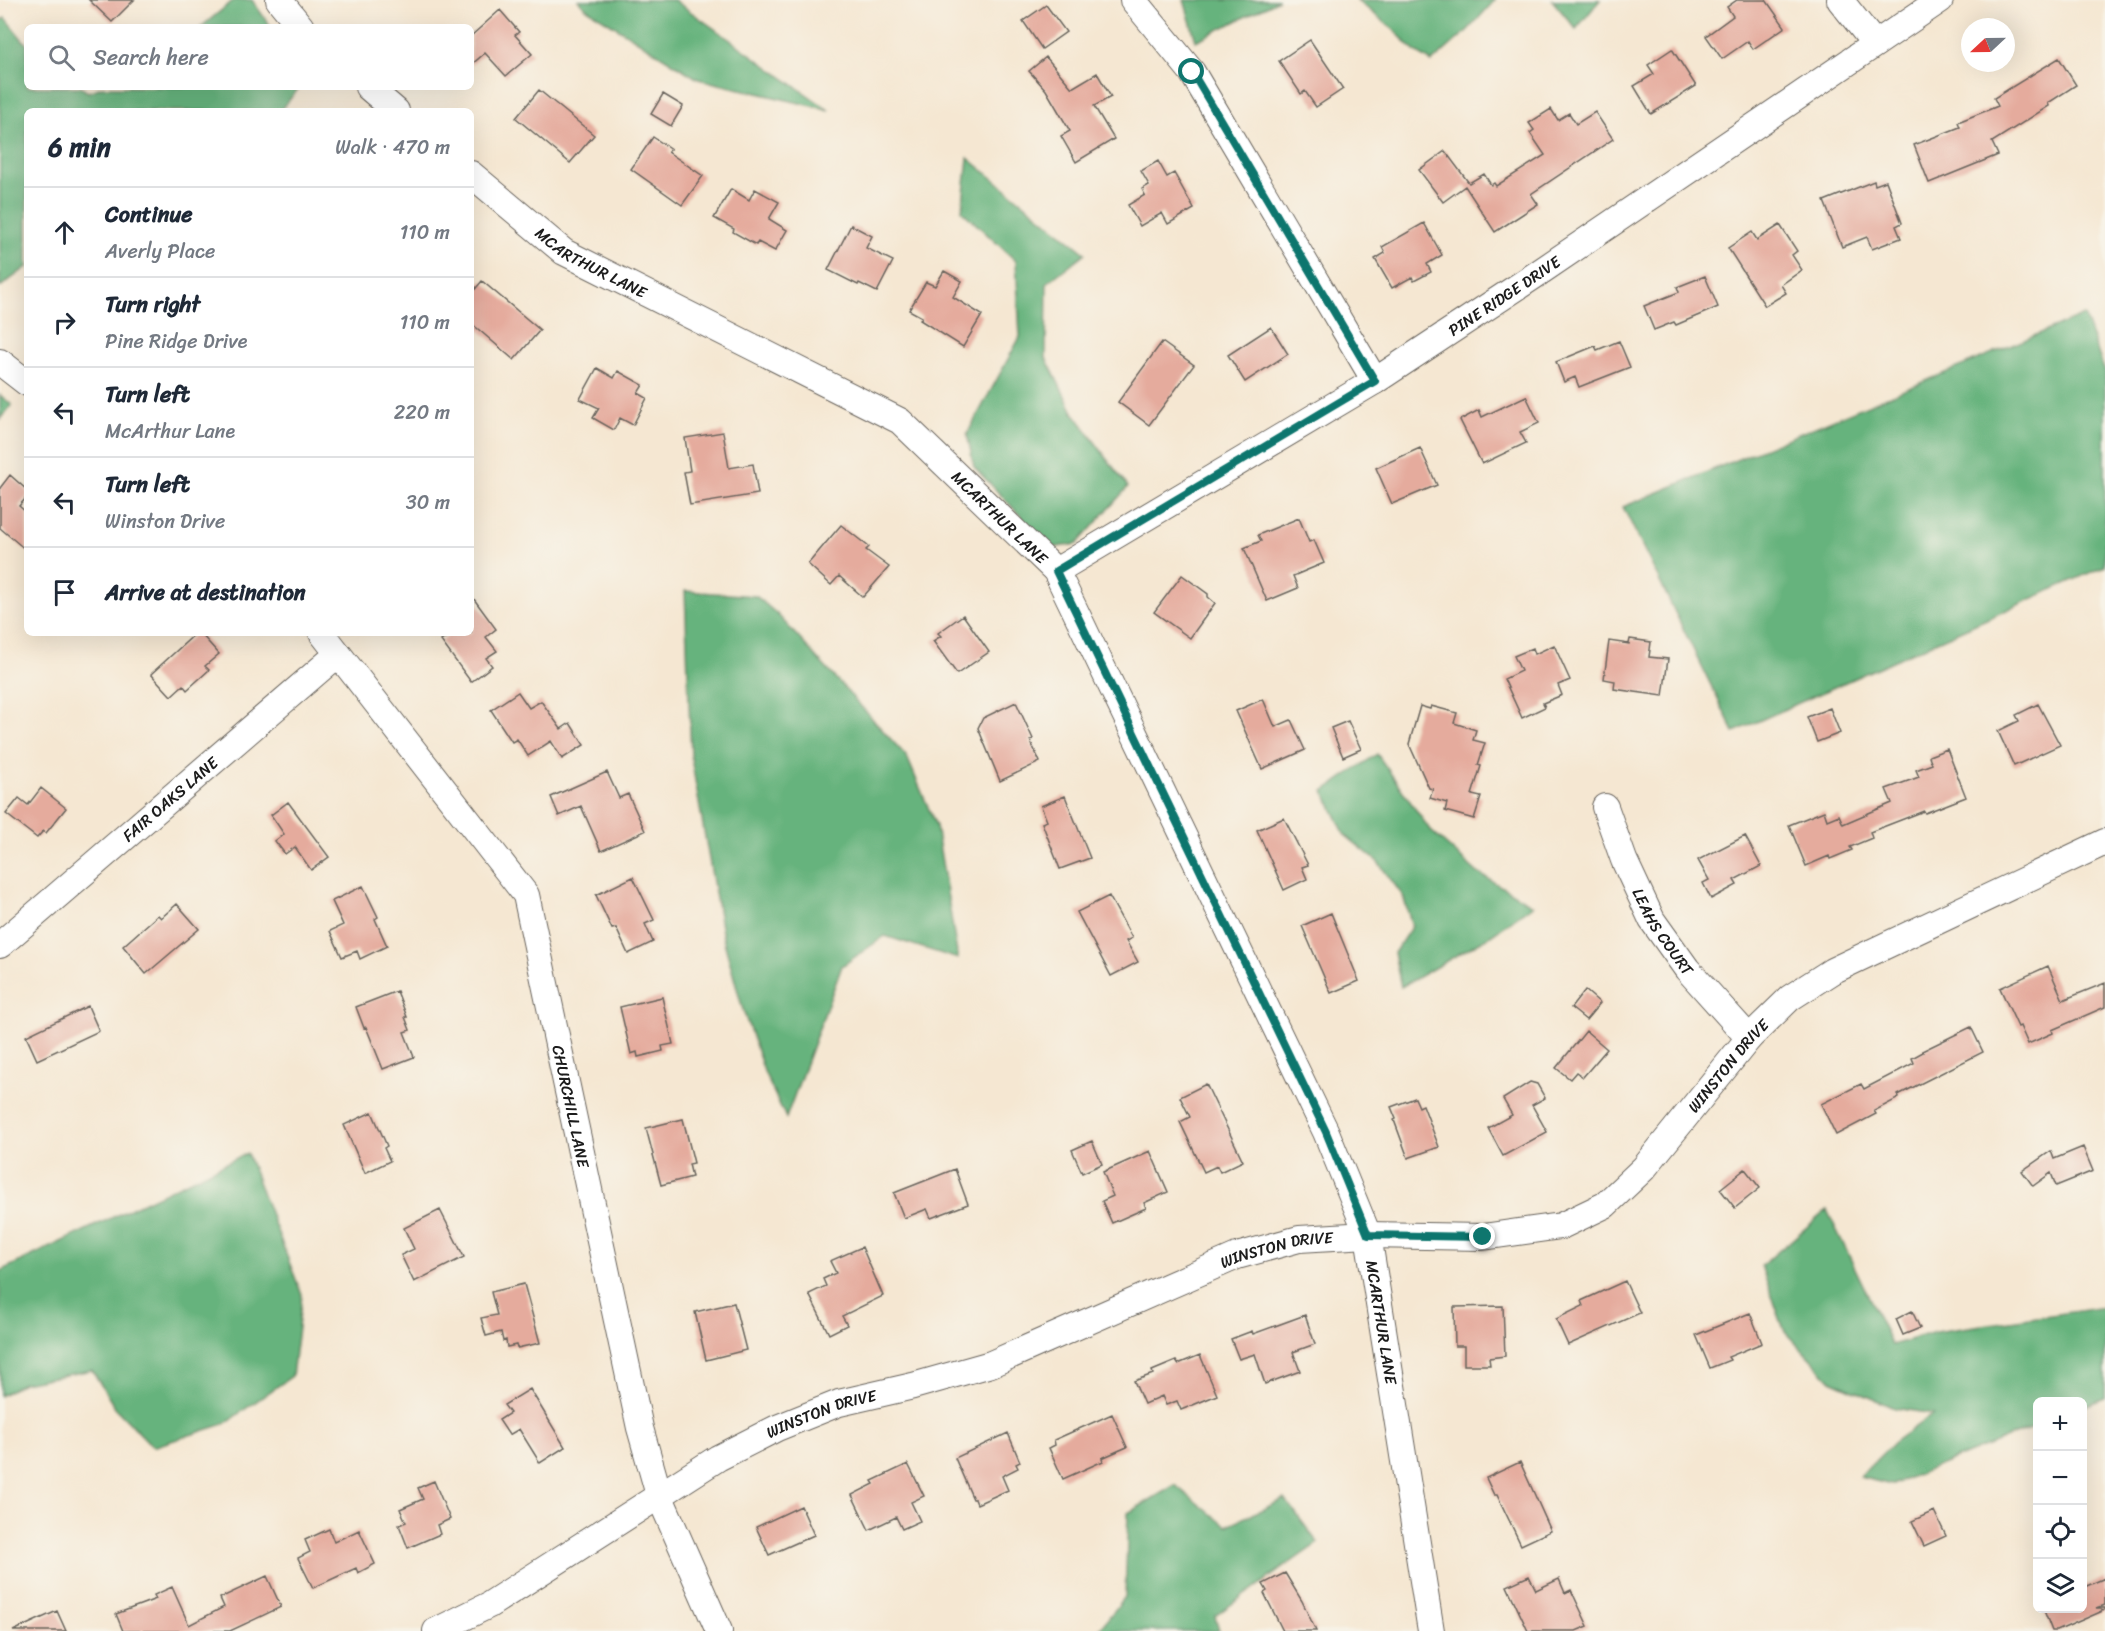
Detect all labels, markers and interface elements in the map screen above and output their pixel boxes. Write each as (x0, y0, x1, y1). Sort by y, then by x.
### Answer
north arrow (1961, 18, 2015, 72)
search box (24, 24, 474, 90)
text: Search here (93, 38, 209, 77)
icon: search (45, 41, 78, 74)
route start (1178, 58, 1204, 84)
text: 6 min (48, 124, 111, 170)
text: Walk · 470 m (335, 130, 450, 165)
text: Continue (105, 195, 193, 234)
text: 110 m (400, 215, 450, 250)
icon: ahead (48, 216, 81, 249)
street label: MCARTHUR LANE (529, 219, 653, 307)
text: Averly Place (105, 234, 215, 269)
street label: PINE RIDGE DRIVE (1442, 247, 1567, 344)
text: Turn right (105, 285, 200, 324)
text: 110 m (400, 305, 450, 340)
icon: right (48, 306, 81, 339)
text: Pine Ridge Drive (105, 324, 247, 359)
text: Turn left (105, 375, 190, 414)
text: 220 m (394, 395, 450, 430)
icon: left (48, 396, 81, 429)
text: McArthur Lane (105, 414, 235, 449)
street label: MCARTHUR LANE (945, 463, 1056, 572)
text: Turn left (105, 465, 190, 504)
text: 30 m (406, 485, 450, 520)
icon: left (48, 486, 81, 519)
text: Winston Drive (105, 504, 225, 539)
text: Arrive at destination (105, 573, 306, 612)
icon: arrive (48, 576, 81, 609)
street label: FAIR OAKS LANE (115, 748, 225, 849)
street label: LEAHS COURT (1624, 883, 1702, 983)
street label: WINSTON DRIVE (1680, 1011, 1777, 1119)
street label: CHURCHILL LANE (544, 1042, 599, 1171)
street label: WINSTON DRIVE (1215, 1223, 1335, 1276)
route end (1469, 1223, 1495, 1249)
street label: MCARTHUR LANE (1358, 1258, 1406, 1388)
street label: WINSTON DRIVE (760, 1380, 880, 1446)
map controls (2033, 1397, 2087, 1613)
button: + (2033, 1397, 2087, 1451)
button: − (2033, 1451, 2087, 1505)
button: locate (2033, 1505, 2087, 1559)
button: layers (2033, 1559, 2087, 1613)

